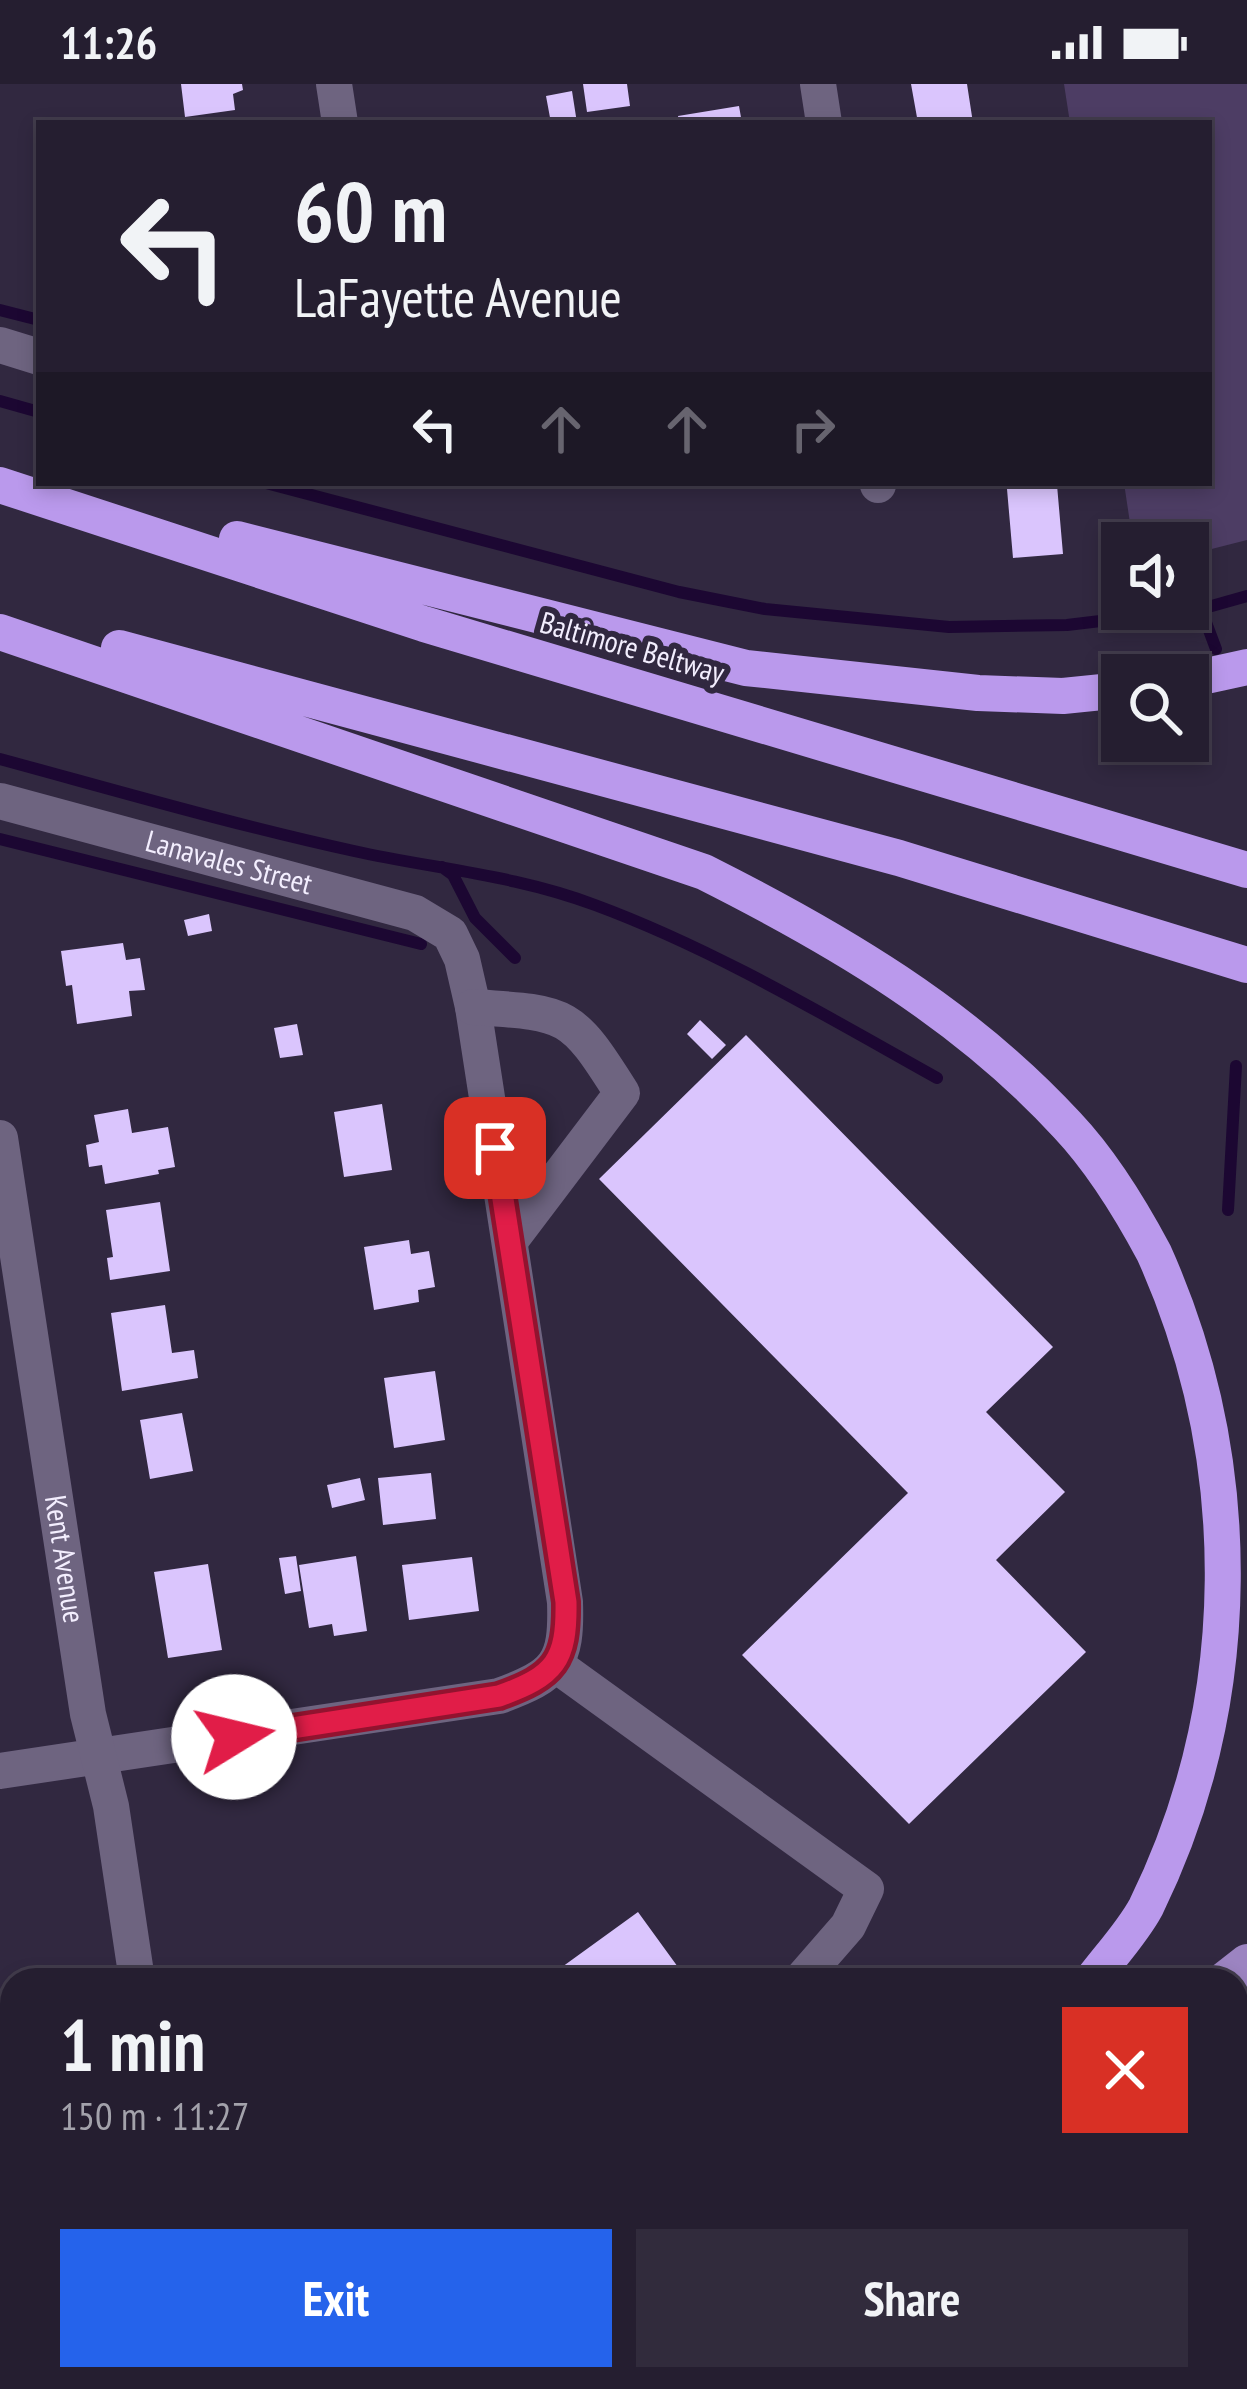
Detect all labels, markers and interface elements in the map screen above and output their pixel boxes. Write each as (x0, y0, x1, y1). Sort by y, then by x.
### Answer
text: 11:26 (60, 13, 157, 71)
text: 60 m (294, 156, 447, 265)
icon: left (96, 168, 252, 324)
text: LaFayette Avenue (294, 262, 622, 332)
icon: left (402, 396, 468, 462)
icon: ahead (528, 396, 594, 462)
icon: ahead (654, 396, 720, 462)
icon: right (780, 396, 846, 462)
map controls (1101, 522, 1209, 762)
button: sound (1101, 522, 1209, 630)
street label: Baltimore Beltway (536, 602, 730, 692)
button: search (1101, 654, 1209, 762)
street label: Lanavales Street (142, 820, 317, 903)
pin (444, 1097, 546, 1199)
icon: arrive (462, 1115, 528, 1181)
street label: Kent Avenue (37, 1492, 95, 1626)
position arrow (171, 1674, 297, 1800)
text: 1 min (60, 1998, 205, 2091)
button: close (1062, 2007, 1188, 2133)
text: 150 m · 11:27 (60, 2090, 249, 2141)
button: Exit (60, 2229, 612, 2367)
button: Share (636, 2229, 1188, 2367)

